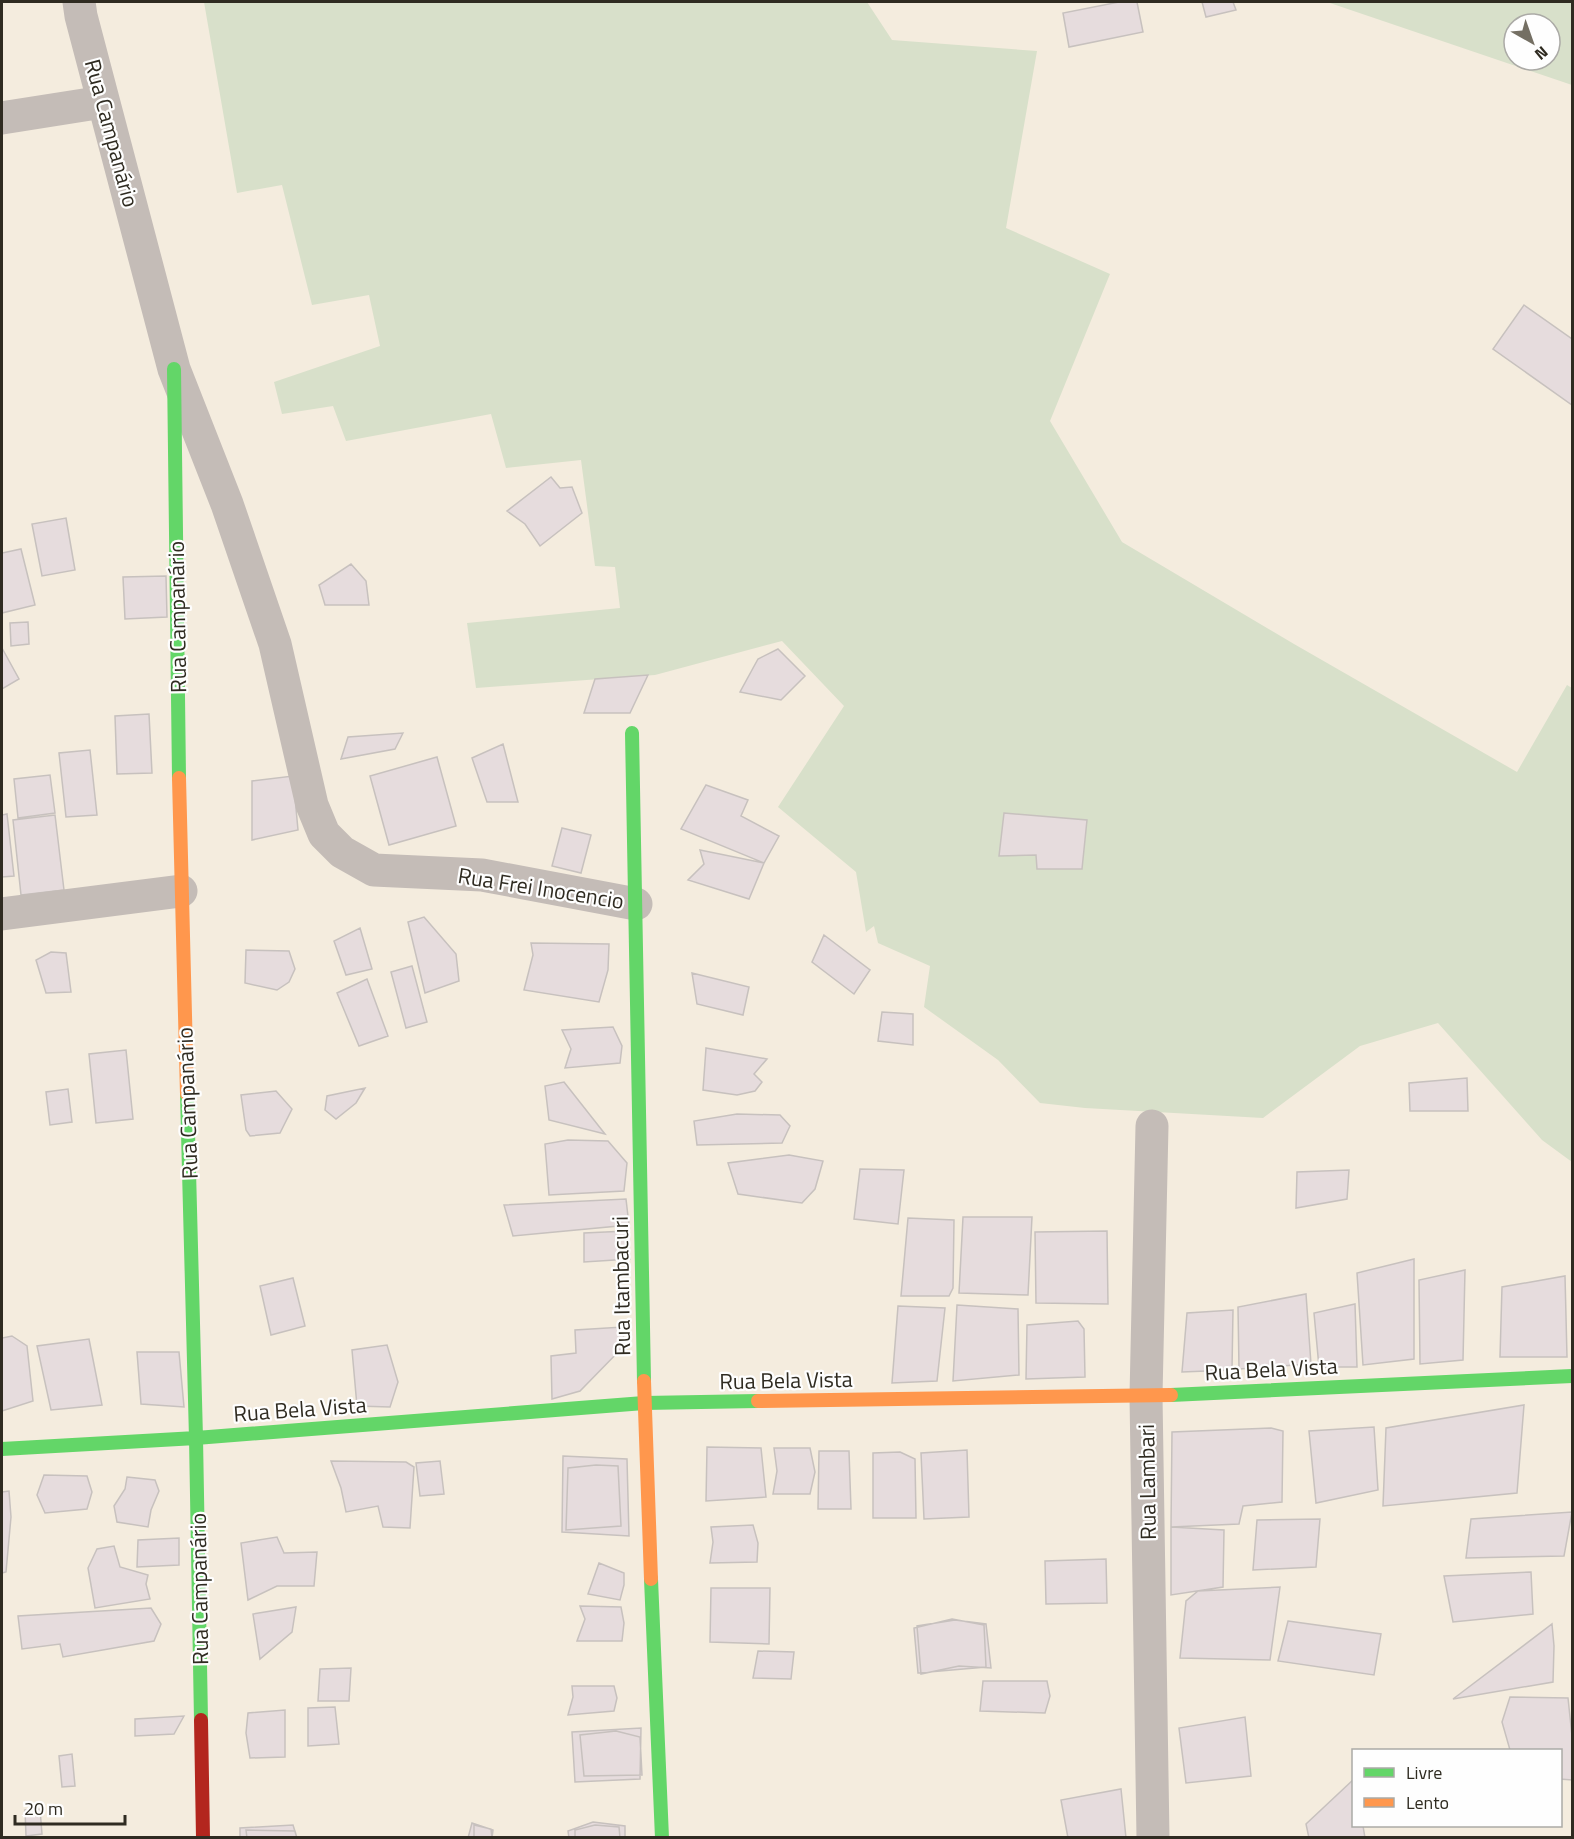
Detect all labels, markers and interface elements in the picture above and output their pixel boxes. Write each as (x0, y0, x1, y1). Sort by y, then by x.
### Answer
north arrow (1502, 12, 1562, 72)
text: N (1530, 41, 1554, 66)
street label: Rua Campanário (76, 55, 148, 211)
street label: Rua Campanário (159, 541, 195, 693)
street label: Rua Frei Inocencio (456, 858, 626, 918)
street label: Rua Campanário (167, 1026, 207, 1180)
street label: Rua Itambacuri (603, 1216, 639, 1356)
street label: Rua Bela Vista (1204, 1349, 1338, 1389)
street label: Rua Bela Vista (719, 1362, 853, 1398)
street label: Rua Bela Vista (232, 1387, 368, 1431)
street label: Rua Lambari (1129, 1424, 1165, 1540)
street label: Rua Campanário (181, 1513, 217, 1665)
legend (1352, 1749, 1562, 1827)
text: Livre (1406, 1759, 1442, 1786)
scale bar (15, 1788, 124, 1826)
text: Lento (1406, 1789, 1449, 1816)
text: 20 m (24, 1795, 63, 1822)

